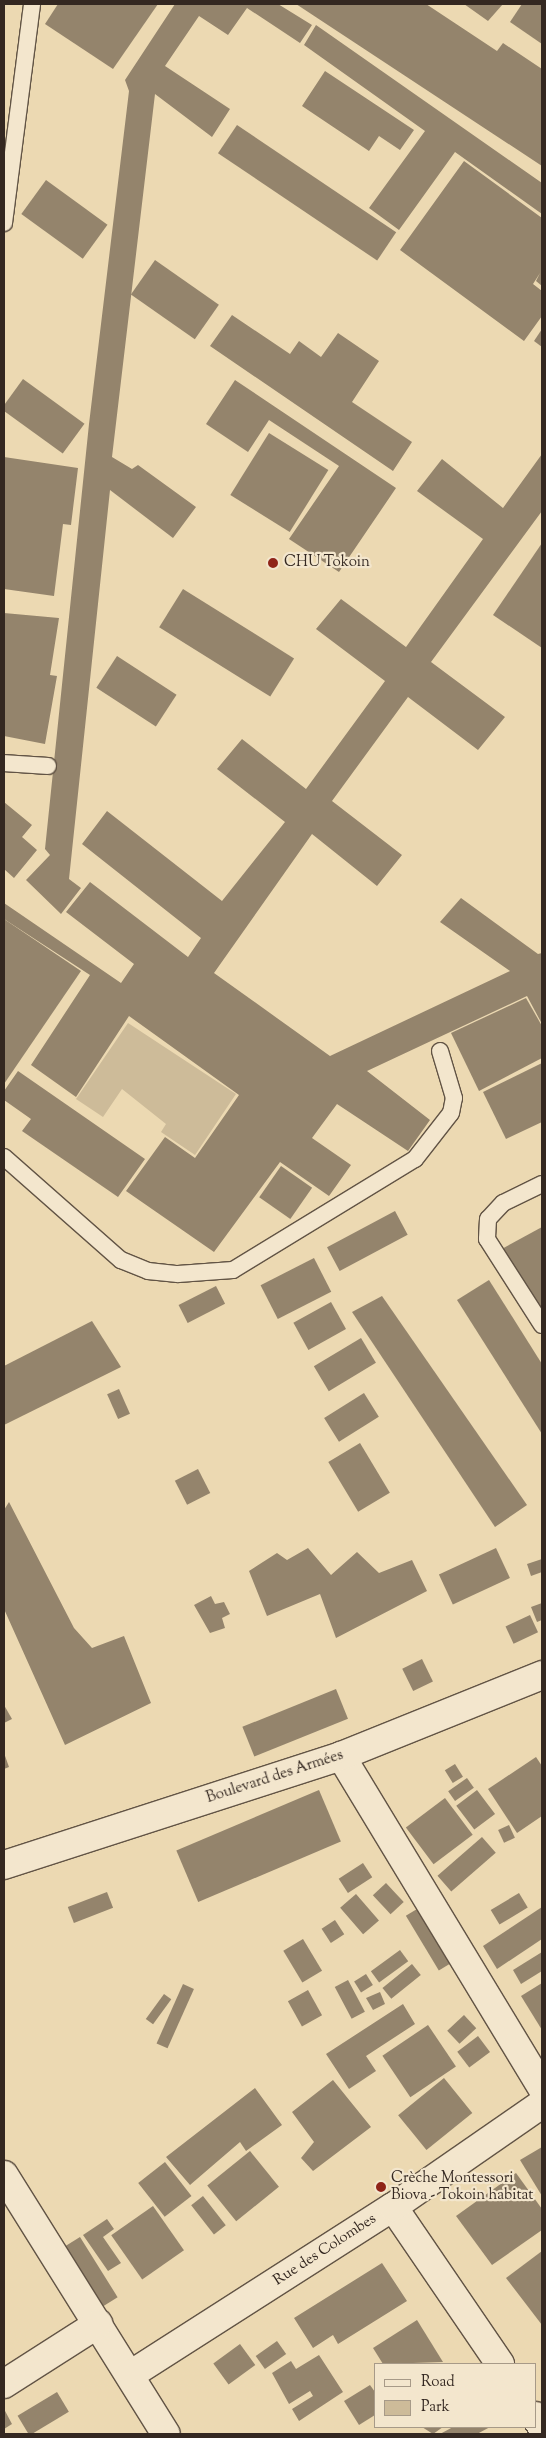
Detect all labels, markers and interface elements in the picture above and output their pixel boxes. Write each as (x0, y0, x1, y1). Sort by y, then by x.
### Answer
place label: CHU Tokoin (284, 554, 370, 572)
marker: CHU Tokoin (266, 556, 280, 570)
street label: Boulevard des Armées (204, 1746, 346, 1808)
place label: Crèche Montessori Biova - Tokoin habitat (391, 2169, 533, 2204)
marker: Crèche Montessori Biova - Tokoin habitat (375, 2181, 387, 2193)
street label: Rue des Colombes (270, 2210, 380, 2290)
legend (374, 2363, 536, 2428)
text: Road (421, 2372, 455, 2393)
text: Park (421, 2397, 450, 2418)

